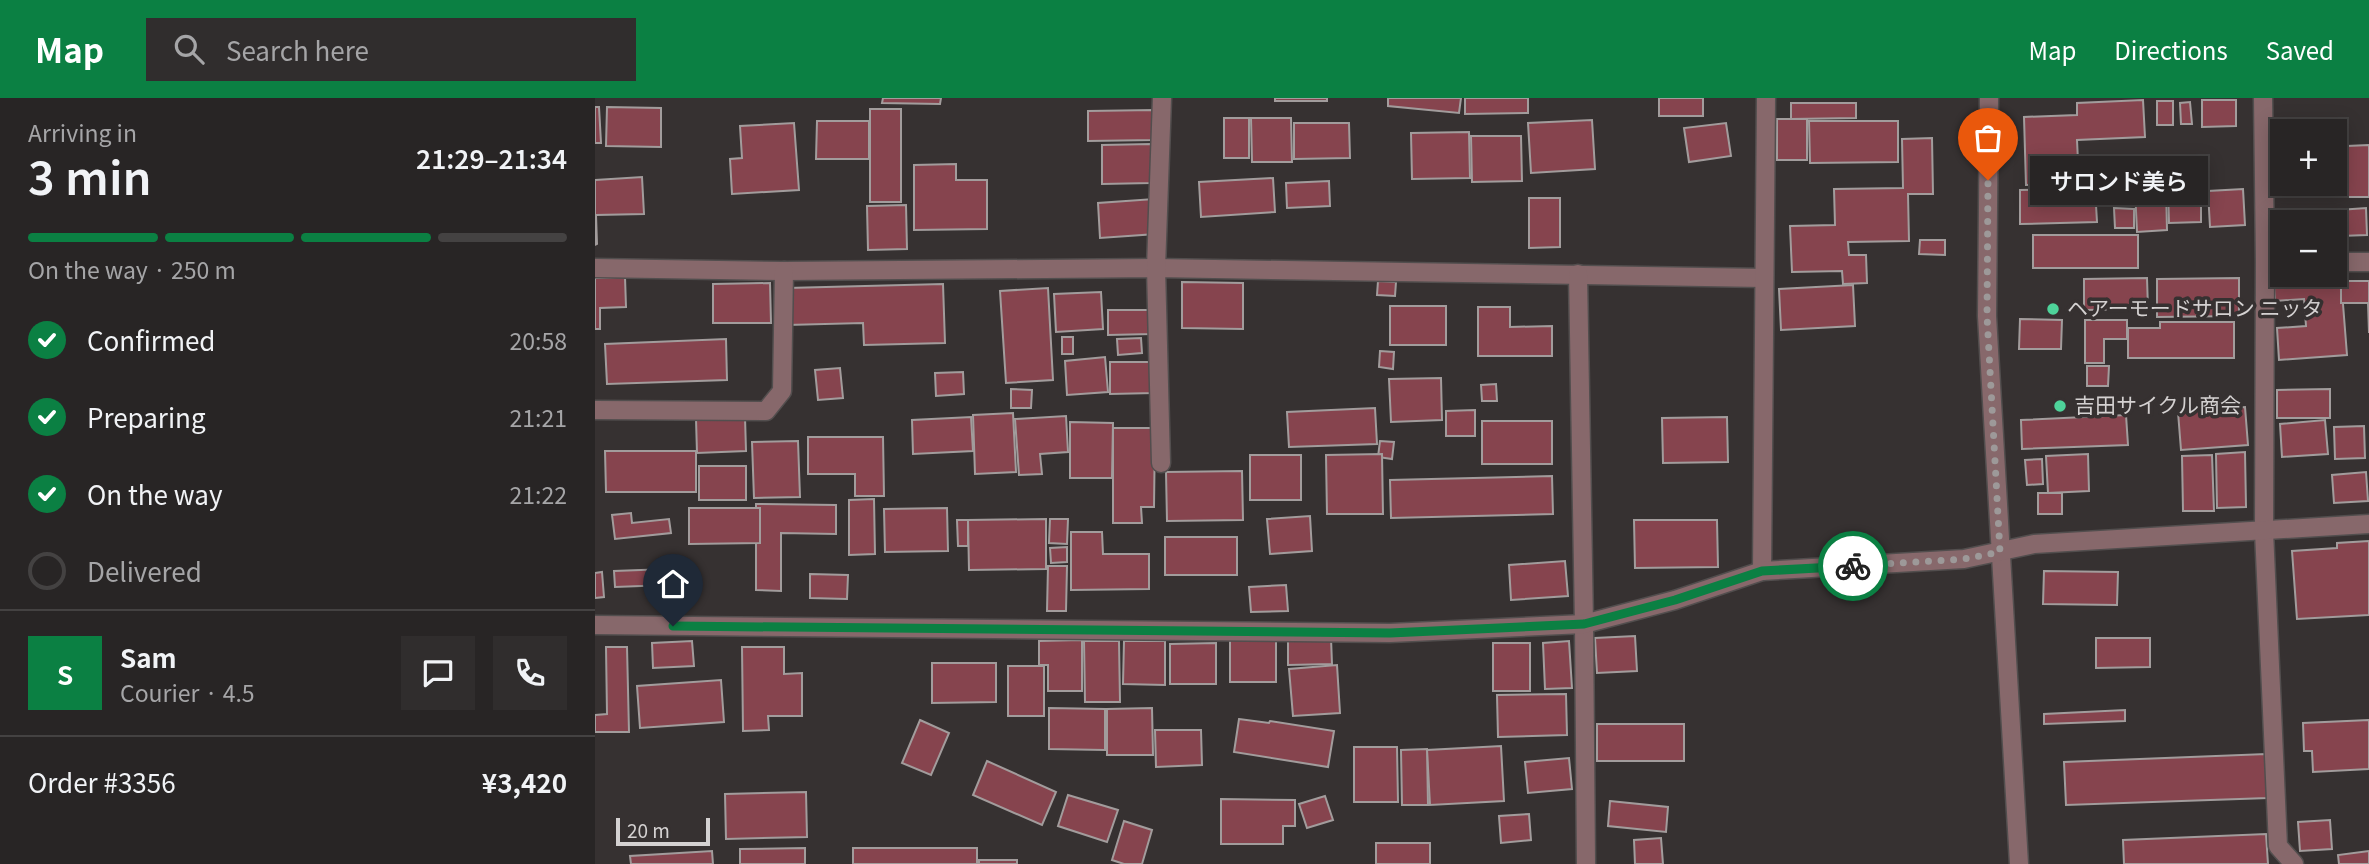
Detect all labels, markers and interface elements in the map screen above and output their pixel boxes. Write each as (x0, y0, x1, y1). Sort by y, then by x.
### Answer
search box (146, 18, 636, 81)
text: Map (35, 25, 104, 73)
icon: search (170, 30, 208, 68)
text: Search here (226, 31, 369, 68)
text: Map (2028, 32, 2076, 67)
text: Directions (2114, 32, 2228, 67)
text: Saved (2266, 32, 2334, 67)
pin (1958, 108, 2018, 180)
text: Arriving in (28, 115, 137, 149)
icon: bag (1969, 119, 2007, 157)
map controls (2270, 119, 2347, 287)
button: + (2270, 119, 2347, 196)
text: 21:29–21:34 (416, 139, 567, 176)
text: 3 min (28, 142, 152, 208)
callout: サロンド美ら (2030, 155, 2209, 204)
text: サロンド美ら (2050, 163, 2188, 197)
button: − (2270, 210, 2347, 287)
text: On the way · 250 m (28, 252, 236, 286)
place label: ヘアーモードサロン ニッタ (2067, 292, 2322, 322)
marker: ヘアーモードサロン ニッタ (2045, 301, 2061, 317)
icon: check (28, 321, 66, 359)
text: Confirmed (87, 321, 216, 358)
text: 20:58 (510, 323, 567, 357)
place label: 吉田サイクル商会 (2074, 389, 2241, 419)
icon: check (28, 398, 66, 436)
text: Preparing (87, 398, 206, 435)
marker: 吉田サイクル商会 (2052, 398, 2068, 414)
text: 21:21 (510, 400, 567, 434)
icon: check (28, 475, 66, 513)
text: On the way (87, 475, 222, 512)
text: 21:22 (510, 477, 567, 511)
courier (1818, 531, 1888, 601)
icon: bike (1834, 547, 1872, 585)
text: Delivered (87, 552, 202, 589)
pin (643, 554, 703, 626)
icon: home (654, 565, 692, 603)
button: chat (401, 636, 475, 710)
button: phone (493, 636, 567, 710)
text: Sam (120, 638, 177, 675)
text: S (57, 655, 73, 692)
text: Courier · 4.5 (120, 675, 255, 709)
text: Order #3356 (28, 763, 176, 800)
text: ¥3,420 (482, 763, 567, 800)
scale bar (616, 815, 711, 847)
text: 20 m (627, 816, 670, 843)

